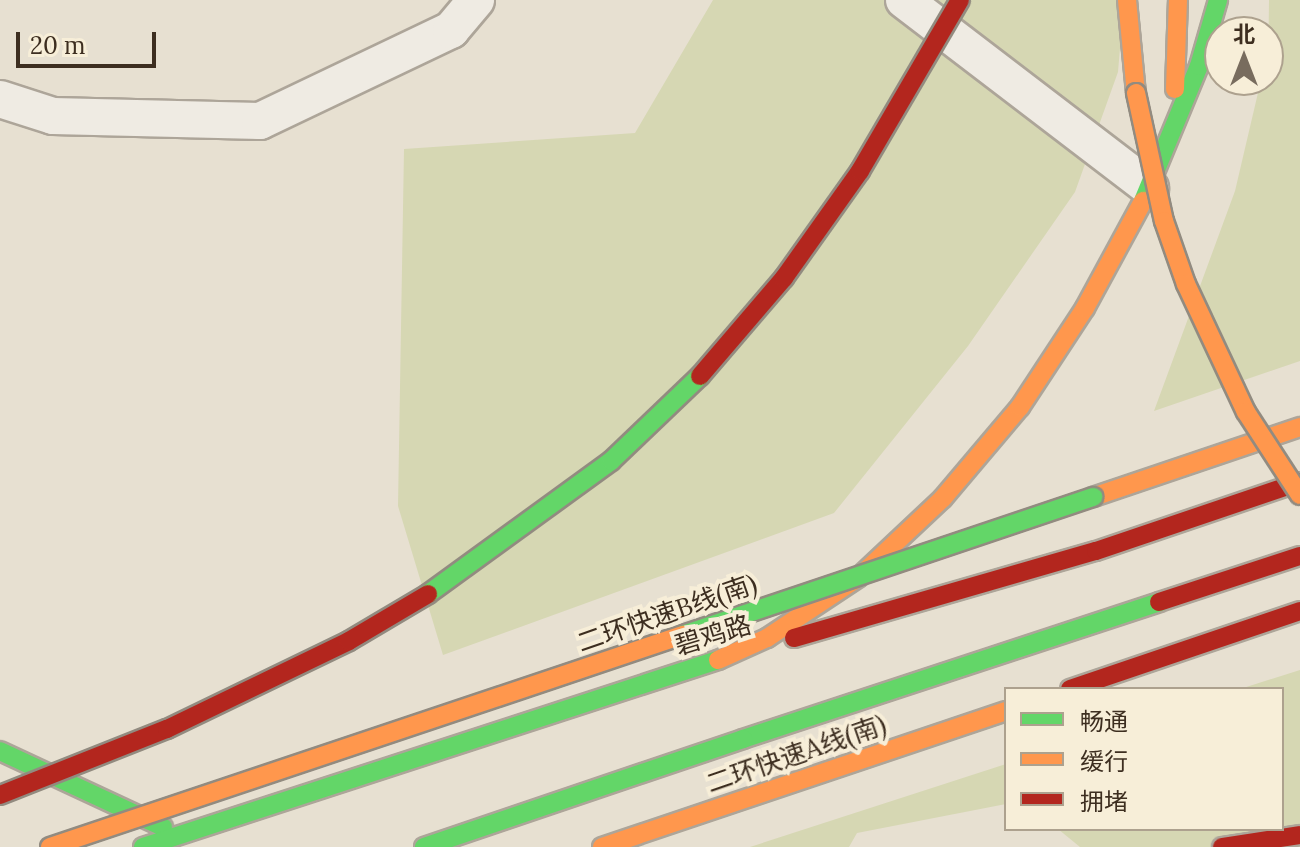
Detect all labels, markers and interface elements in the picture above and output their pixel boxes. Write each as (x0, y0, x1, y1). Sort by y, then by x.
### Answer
scale bar (20, 16, 160, 66)
north arrow (1204, 16, 1284, 96)
text: 北 (1233, 20, 1255, 48)
text: 20 m (30, 30, 86, 61)
street label: 二环快速B线(南) (573, 568, 761, 658)
street label: 碧鸡路 (671, 609, 755, 661)
legend (1004, 687, 1284, 831)
text: 畅通 (1080, 706, 1128, 737)
street label: 二环快速A线(南) (702, 709, 890, 799)
text: 缓行 (1080, 746, 1128, 777)
text: 拥堵 (1080, 786, 1128, 817)

